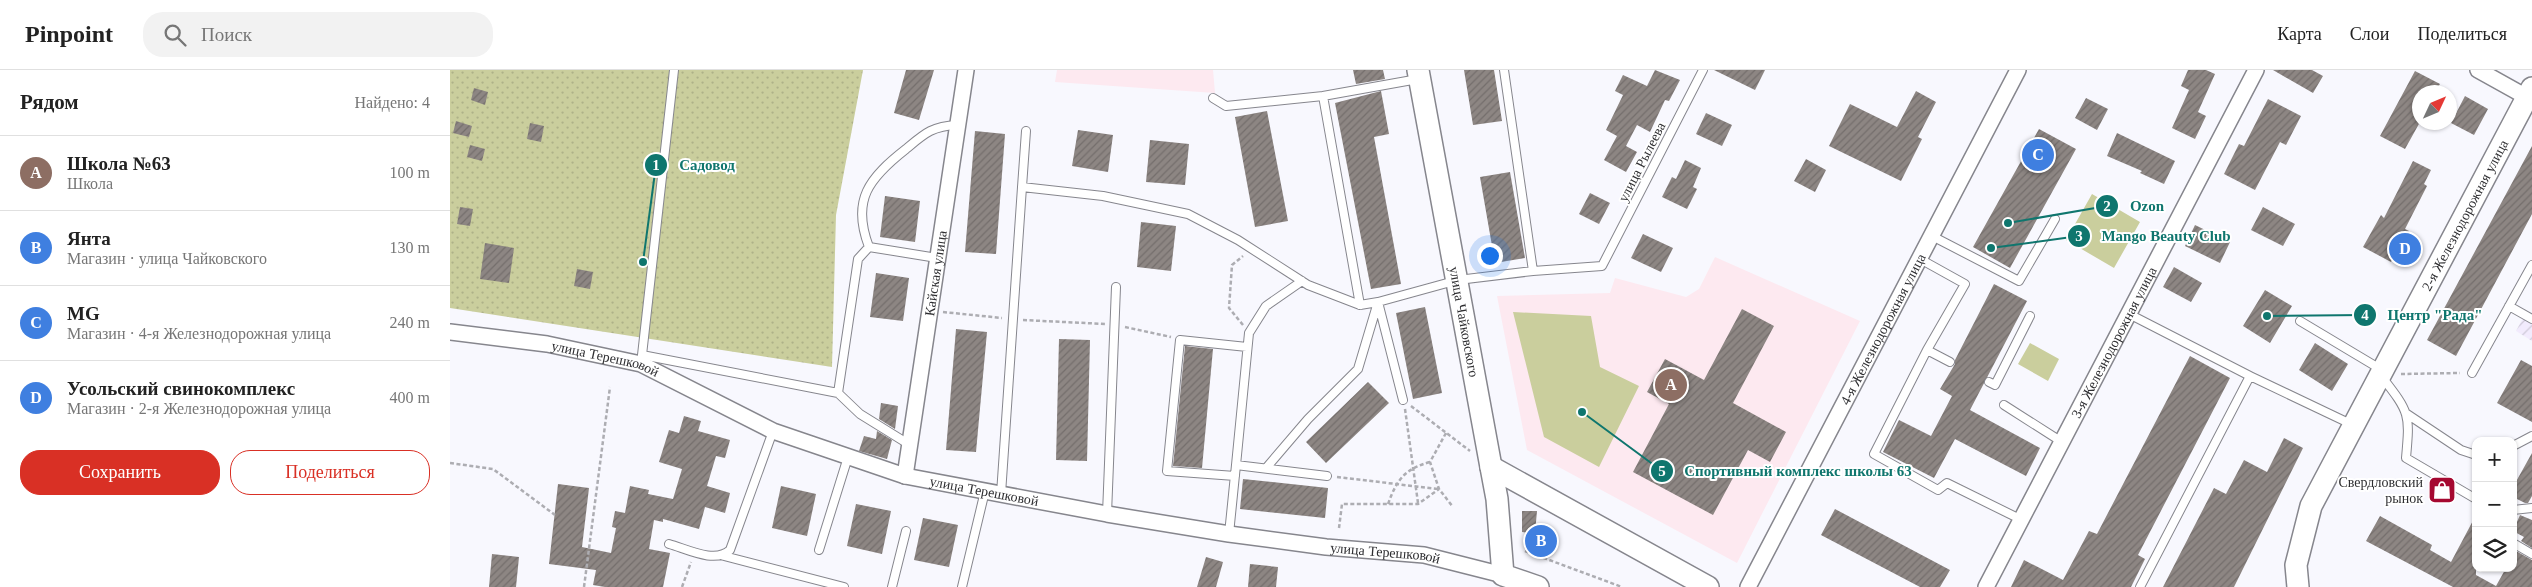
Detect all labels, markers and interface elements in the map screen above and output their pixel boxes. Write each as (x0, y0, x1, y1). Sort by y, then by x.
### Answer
search box (143, 12, 493, 57)
text: Pinpoint (25, 21, 113, 47)
icon: search (161, 21, 189, 49)
text: Поиск (201, 24, 252, 45)
text: Карта (2277, 24, 2322, 44)
text: Слои (2350, 24, 2389, 44)
text: Поделиться (2417, 24, 2507, 44)
north arrow (2412, 85, 2457, 130)
text: Рядом (20, 90, 79, 114)
text: Найдено: 4 (355, 94, 430, 111)
street label: улица Рылеева (1615, 119, 1669, 204)
pin: C (2022, 136, 2054, 174)
street label: 2-я Железнодорожная улица (2419, 136, 2511, 293)
callout: Садовод (644, 150, 744, 180)
text: Школа №63 (67, 153, 171, 174)
text: 1 (652, 157, 660, 173)
text: Садовод (679, 157, 735, 173)
text: A (30, 164, 42, 181)
text: 100 m (390, 164, 430, 181)
text: Школа (67, 175, 113, 192)
callout: Ozon (2095, 191, 2174, 221)
text: 2 (2103, 198, 2111, 214)
text: Ozon (2130, 198, 2165, 214)
callout: Mango Beauty Club (2066, 221, 2241, 251)
text: Янта (67, 228, 111, 249)
text: 3 (2075, 228, 2083, 244)
text: Mango Beauty Club (2101, 228, 2231, 244)
street label: Кайская улица (922, 229, 949, 317)
pin: D (2389, 230, 2421, 268)
text: B (31, 239, 41, 256)
text: 130 m (390, 239, 430, 256)
your location (1477, 243, 1503, 269)
text: Магазин · улица Чайковского (67, 250, 267, 267)
street label: 4-я Железнодорожная улица (1837, 250, 1929, 407)
street label: 3-я Железнодорожная улица (2068, 264, 2160, 420)
street label: улица Чайковского (1447, 265, 1482, 378)
callout: Центр "Рада" (2353, 300, 2493, 330)
text: MG (67, 303, 100, 324)
text: 4 (2361, 307, 2369, 323)
text: Центр "Рада" (2387, 307, 2483, 323)
text: C (30, 314, 42, 331)
text: 240 m (390, 314, 430, 331)
text: Магазин · 4-я Железнодорожная улица (67, 325, 331, 342)
street label: улица Терешковой (550, 338, 662, 380)
pin: A (1655, 366, 1687, 404)
text: Усольский свинокомплекс (67, 378, 295, 399)
text: D (30, 389, 42, 406)
text: 400 m (390, 389, 430, 406)
text: Магазин · 2-я Железнодорожная улица (67, 400, 331, 417)
map controls (2472, 437, 2517, 572)
button: + (2472, 437, 2517, 482)
button: Сохранить (20, 450, 220, 495)
button: Поделиться (230, 450, 430, 495)
callout: Спортивный комплекс школы 63 (1649, 456, 1922, 486)
text: 5 (1658, 463, 1666, 479)
text: Спортивный комплекс школы 63 (1684, 463, 1912, 479)
street label: улица Терешковой (929, 473, 1040, 509)
place label: Свердловский рынок (2338, 475, 2423, 506)
shop icon: Свердловский рынок (2427, 475, 2457, 505)
button: − (2472, 482, 2517, 527)
pin: B (1525, 522, 1557, 560)
button: layers (2472, 527, 2517, 572)
street label: улица Терешковой (1330, 540, 1442, 566)

